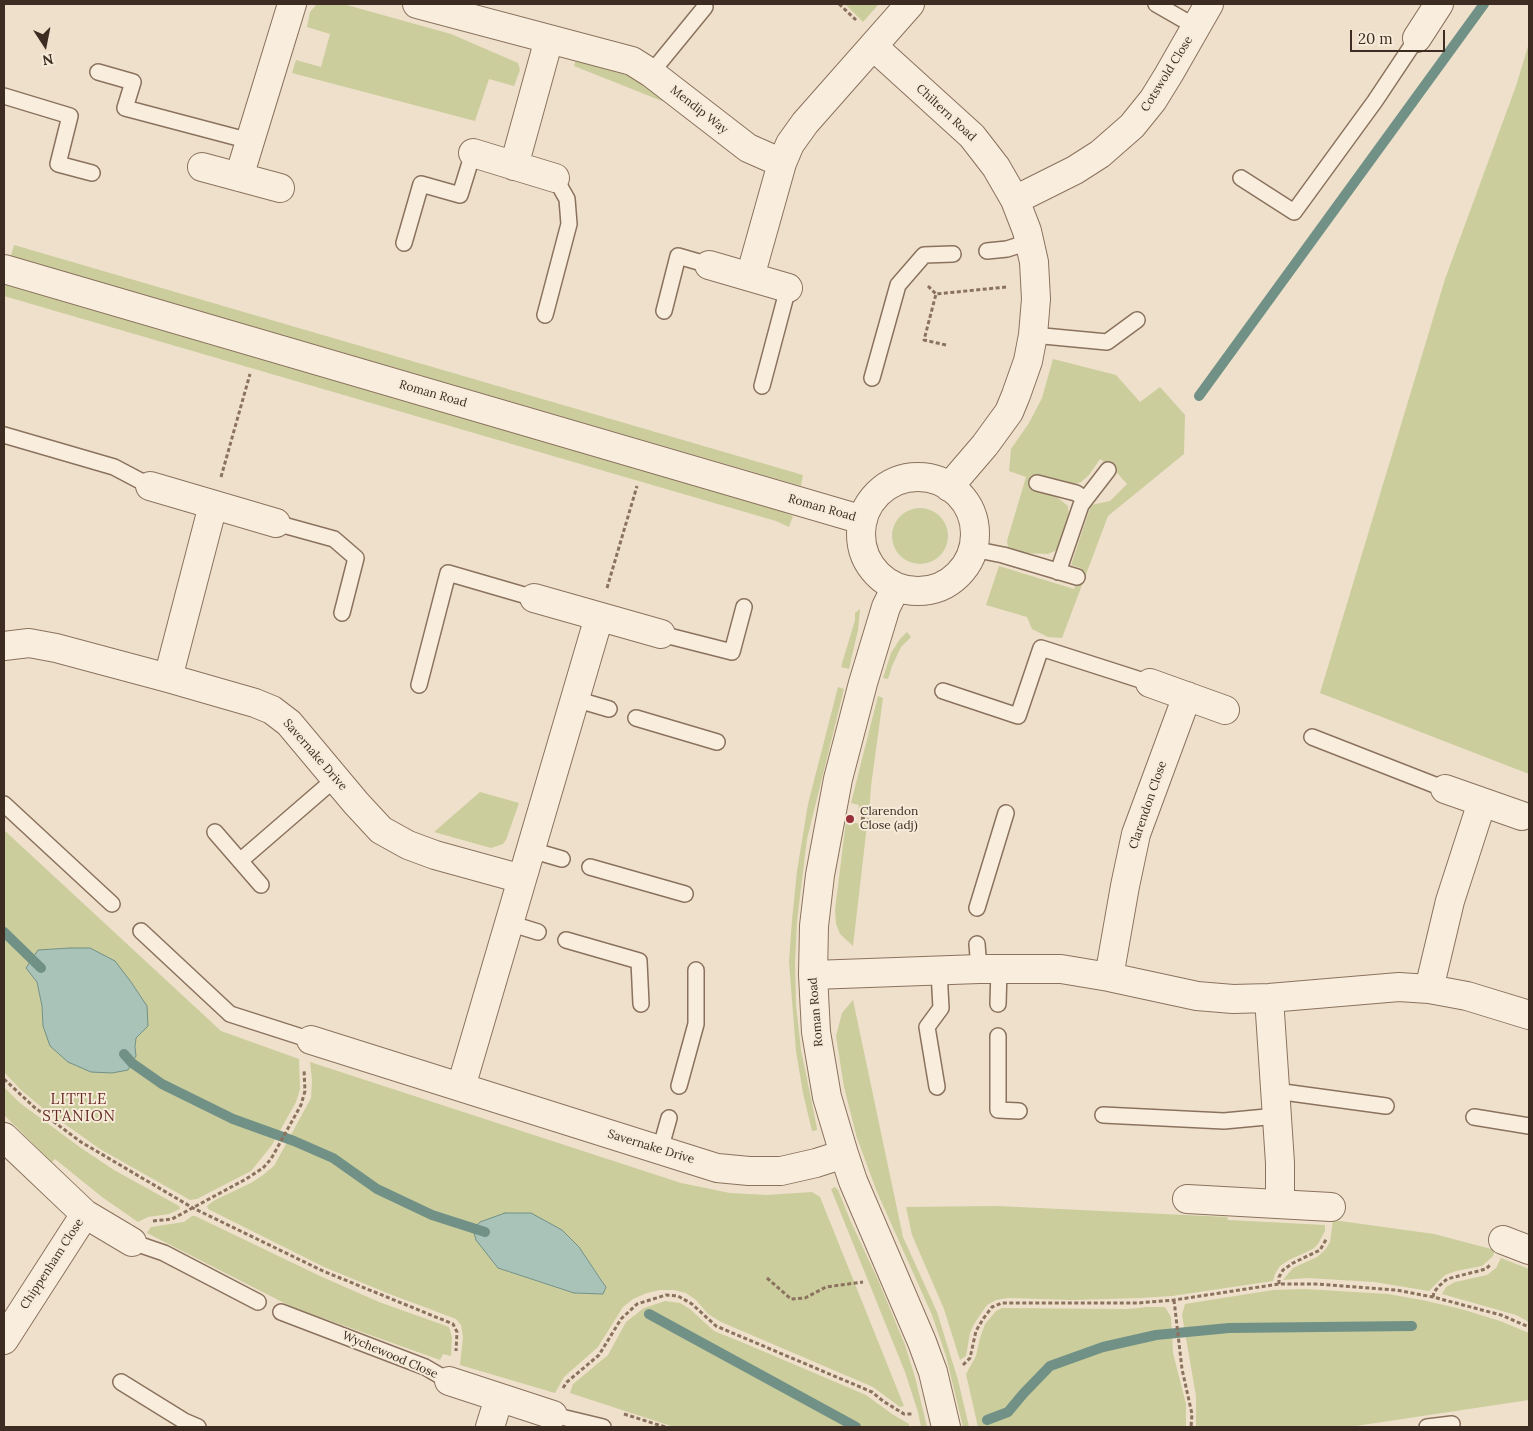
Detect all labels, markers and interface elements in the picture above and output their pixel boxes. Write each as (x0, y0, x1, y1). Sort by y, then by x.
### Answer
north arrow (20, 20, 70, 70)
scale bar (1353, 20, 1448, 52)
text: 20 m (1358, 29, 1393, 48)
street label: Cotswold Close (1138, 34, 1196, 114)
text: N (41, 50, 55, 70)
street label: Chiltern Road (913, 82, 979, 144)
street label: Mendip Way (667, 83, 731, 137)
street label: Roman Road (398, 377, 468, 411)
street label: Roman Road (787, 491, 857, 525)
street label: Savernake Drive (280, 716, 350, 794)
street label: Clarendon Close (1126, 759, 1170, 851)
place label: Clarendon Close (adj) (860, 805, 918, 833)
marker: Clarendon Close (adj) (844, 813, 856, 825)
street label: Roman Road (806, 977, 826, 1047)
district label: LITTLE STANION (41, 1091, 117, 1126)
street label: Savernake Drive (606, 1127, 696, 1167)
street label: Chippenham Close (17, 1216, 87, 1312)
street label: Wychewood Close (340, 1328, 440, 1382)

